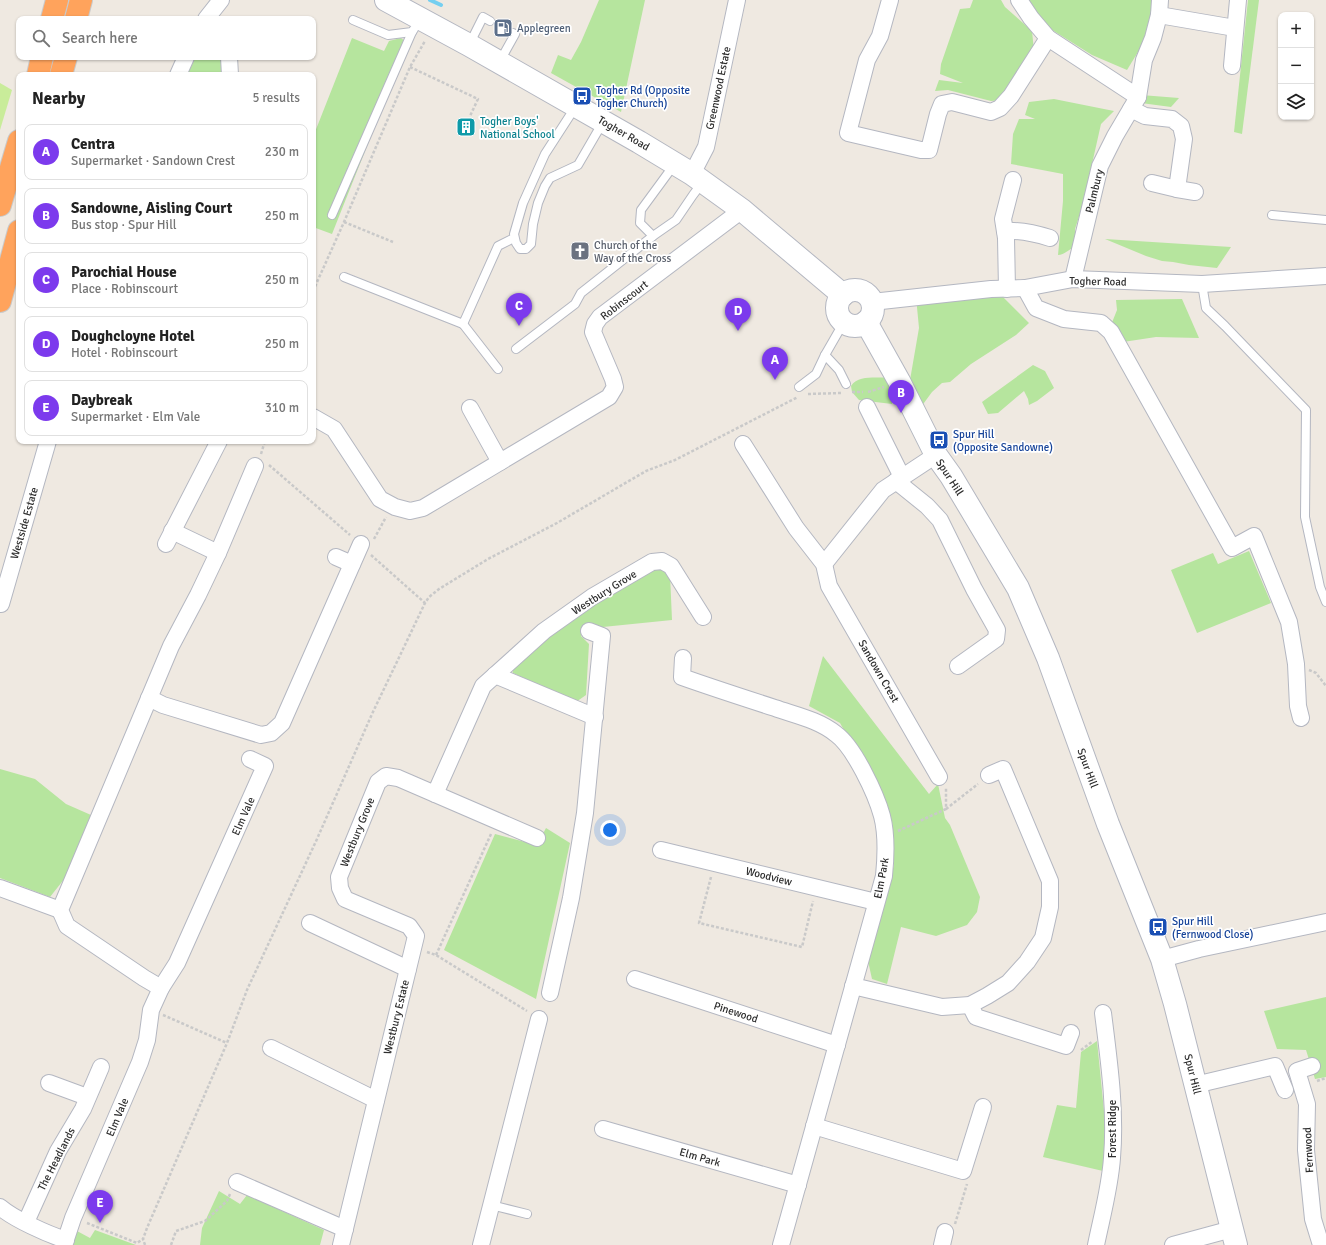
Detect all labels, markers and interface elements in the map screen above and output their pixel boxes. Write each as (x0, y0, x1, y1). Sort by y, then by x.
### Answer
map controls (1278, 12, 1314, 120)
button: + (1278, 12, 1314, 48)
search box (16, 16, 316, 60)
fuel station icon: Applegreen (492, 17, 514, 39)
place label: Applegreen (517, 22, 571, 35)
icon: search (30, 27, 52, 49)
text: Search here (62, 29, 138, 47)
street label: Greenwood Estate (703, 45, 734, 131)
button: − (1278, 48, 1314, 84)
place label: Togher Rd (Opposite Togher Church) (596, 84, 690, 110)
button: layers (1278, 84, 1314, 120)
bus stop icon: Togher Rd (Opposite Togher Church) (571, 85, 593, 107)
text: Nearby (32, 88, 85, 109)
text: 5 results (252, 90, 300, 106)
street label: Togher Road (596, 113, 652, 154)
place label: Togher Boys' National School (480, 115, 555, 141)
building icon: Togher Boys' National School (455, 116, 477, 138)
text: Centra (71, 135, 115, 153)
text: A (42, 144, 50, 160)
text: 230 m (265, 144, 299, 160)
text: Supermarket · Sandown Crest (71, 153, 235, 169)
street label: Palmbury (1083, 167, 1106, 214)
text: Sandowne, Aisling Court (71, 199, 232, 217)
text: B (42, 208, 50, 224)
text: 250 m (265, 208, 299, 224)
text: Bus stop · Spur Hill (71, 217, 177, 233)
place label: Church of the Way of the Cross (594, 239, 671, 265)
church icon: Church of the Way of the Cross (569, 240, 591, 262)
text: Parochial House (71, 263, 177, 281)
text: C (42, 272, 50, 288)
text: 250 m (265, 272, 299, 288)
street label: Togher Road (1069, 274, 1127, 289)
street label: Robinscourt (598, 278, 651, 323)
text: Place · Robinscourt (71, 281, 178, 297)
pin: C (506, 293, 532, 326)
pin: D (725, 298, 751, 331)
text: Doughcloyne Hotel (71, 327, 195, 345)
text: D (42, 336, 50, 352)
text: 250 m (265, 336, 299, 352)
text: Hotel · Robinscourt (71, 345, 178, 361)
pin: A (762, 347, 788, 380)
pin: B (888, 380, 914, 413)
text: Daybreak (71, 391, 133, 409)
text: E (42, 400, 50, 416)
text: 310 m (265, 400, 299, 416)
text: Supermarket · Elm Vale (71, 409, 200, 425)
place label: Spur Hill (Opposite Sandowne) (953, 428, 1053, 454)
bus stop icon: Spur Hill (Opposite Sandowne) (928, 429, 950, 451)
street label: Spur Hill (933, 456, 966, 498)
street label: Westside Estate (8, 486, 41, 561)
street label: Westbury Grove (570, 567, 639, 617)
street label: Sandown Crest (855, 638, 902, 705)
street label: Spur Hill (1074, 747, 1101, 790)
street label: Elm Vale (229, 795, 258, 837)
street label: Westbury Grove (338, 796, 377, 869)
your location (600, 820, 620, 840)
street label: Elm Park (871, 856, 892, 900)
street label: Woodview (744, 864, 793, 889)
place label: Spur Hill (Fernwood Close) (1172, 915, 1253, 941)
bus stop icon: Spur Hill (Fernwood Close) (1147, 916, 1169, 938)
street label: Westbury Estate (381, 978, 412, 1056)
street label: Pinewood (712, 999, 760, 1026)
street label: Spur Hill (1181, 1053, 1204, 1096)
street label: Elm Vale (104, 1096, 131, 1138)
street label: Forest Ridge (1106, 1100, 1119, 1158)
street label: The Headlands (35, 1125, 78, 1193)
street label: Fernwood (1301, 1127, 1316, 1173)
street label: Elm Park (678, 1145, 722, 1170)
pin: E (87, 1190, 113, 1223)

